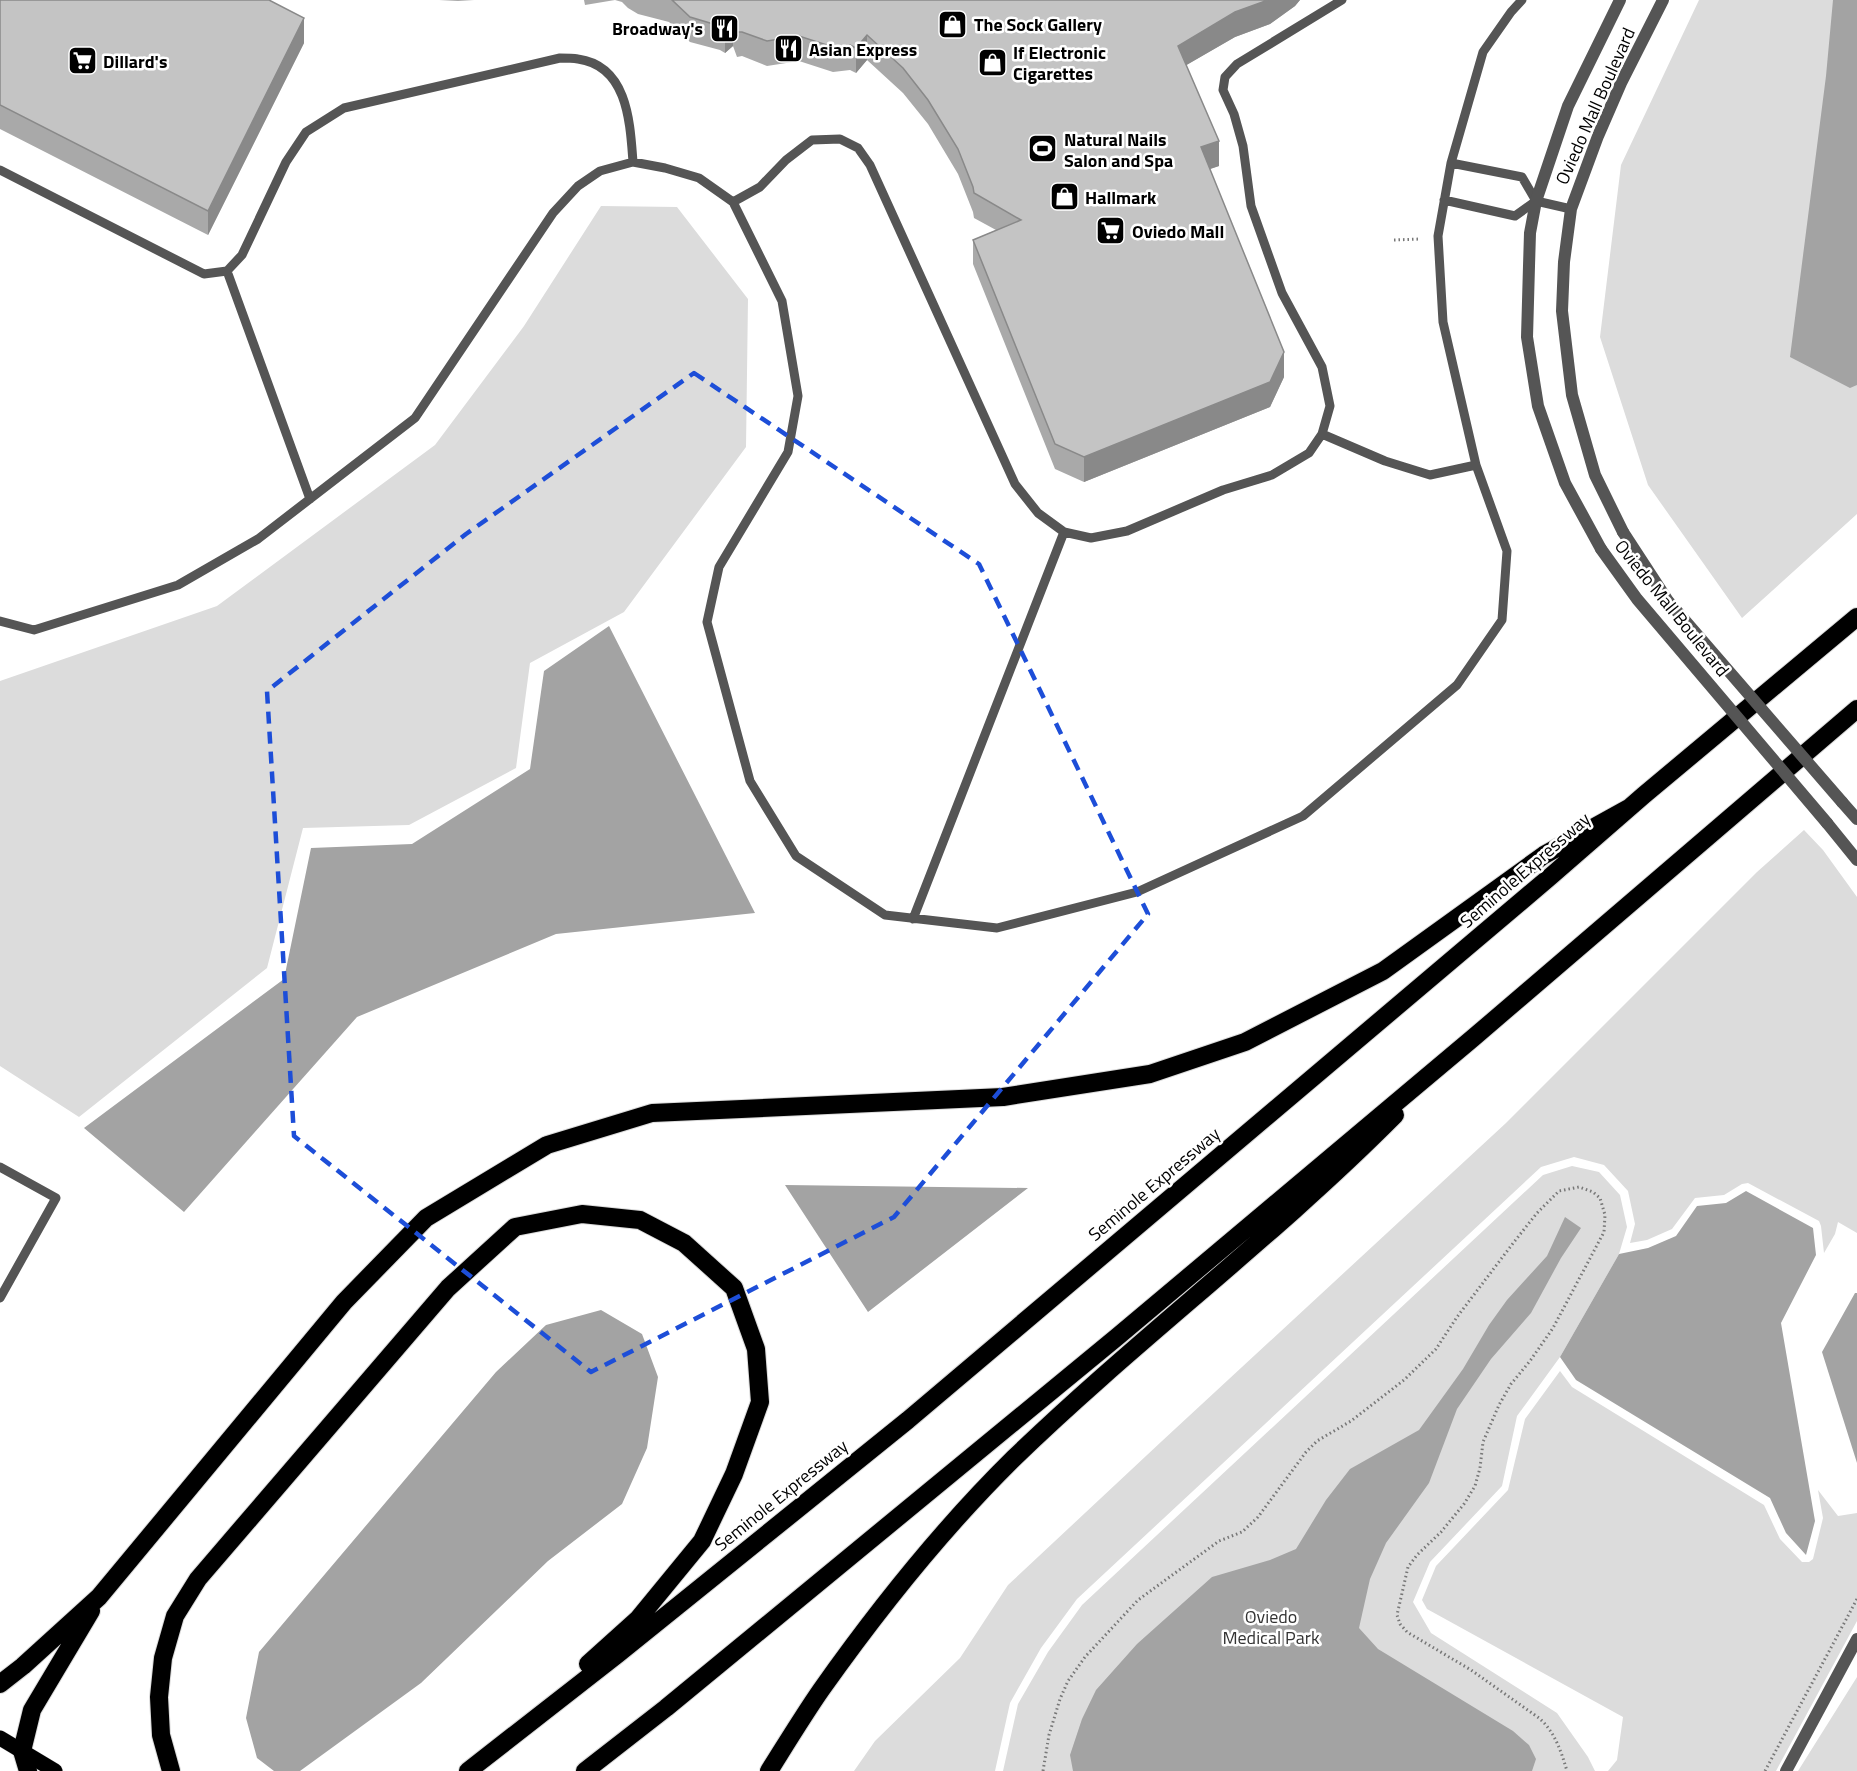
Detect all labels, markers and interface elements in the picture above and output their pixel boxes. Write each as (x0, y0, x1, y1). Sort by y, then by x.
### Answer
shop icon: The Sock Gallery (937, 8, 969, 40)
place label: The Sock Gallery (974, 11, 1102, 38)
restaurant icon: Broadway's (708, 12, 740, 44)
place label: Broadway's (612, 15, 703, 42)
street label: Oviedo Mall Boulevard (1548, 23, 1642, 189)
restaurant icon: Asian Express (772, 33, 804, 65)
place label: Asian Express (809, 36, 917, 63)
place label: If Electronic Cigarettes (1013, 39, 1106, 87)
supermarket icon: Dillard's (66, 45, 98, 77)
shop icon: If Electronic Cigarettes (976, 46, 1008, 78)
place label: Dillard's (103, 48, 167, 75)
place label: Natural Nails Salon and Spa (1064, 126, 1173, 174)
sports icon: Natural Nails Salon and Spa (1027, 133, 1059, 165)
shop icon: Hallmark (1048, 181, 1080, 213)
place label: Hallmark (1085, 184, 1157, 211)
supermarket icon: Oviedo Mall (1095, 215, 1127, 247)
place label: Oviedo Mall (1132, 218, 1224, 245)
street label: Oviedo Mall Boulevard (1608, 534, 1736, 682)
street label: Seminole Expressway (1454, 806, 1596, 934)
street label: Seminole Expressway (1082, 1120, 1226, 1247)
street label: Seminole Expressway (708, 1432, 854, 1557)
park label: Oviedo Medical Park (1222, 1603, 1320, 1651)

